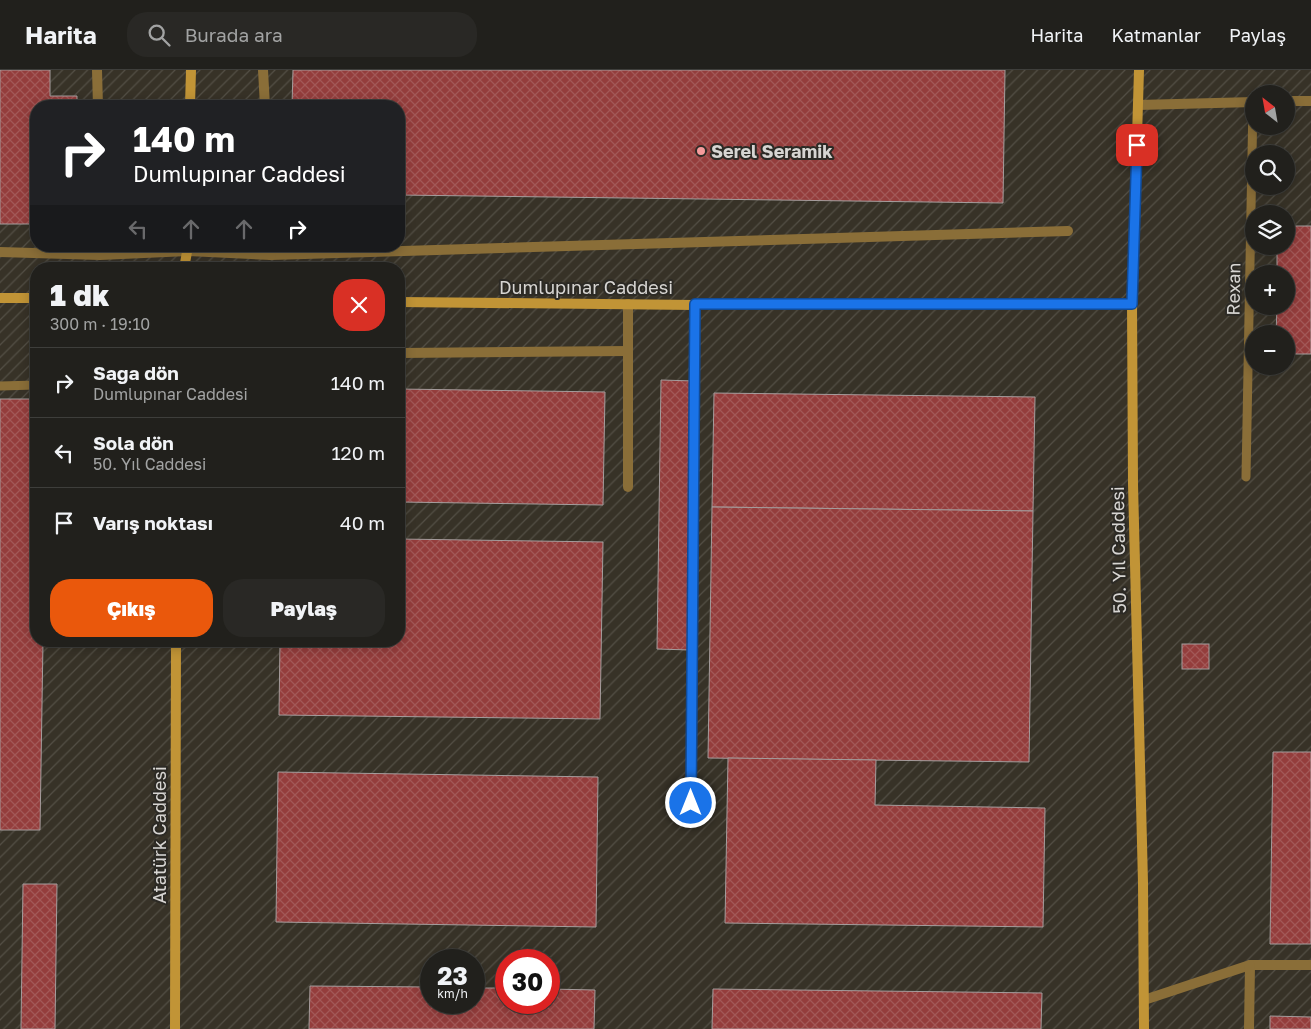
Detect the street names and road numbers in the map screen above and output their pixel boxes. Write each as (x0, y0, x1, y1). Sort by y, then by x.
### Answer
street label: Rexan (1222, 262, 1244, 316)
street label: Dumlupınar Caddesi (499, 276, 673, 298)
street label: 50. Yıl Caddesi (1106, 486, 1130, 614)
street label: Atatürk Caddesi (148, 766, 170, 904)

